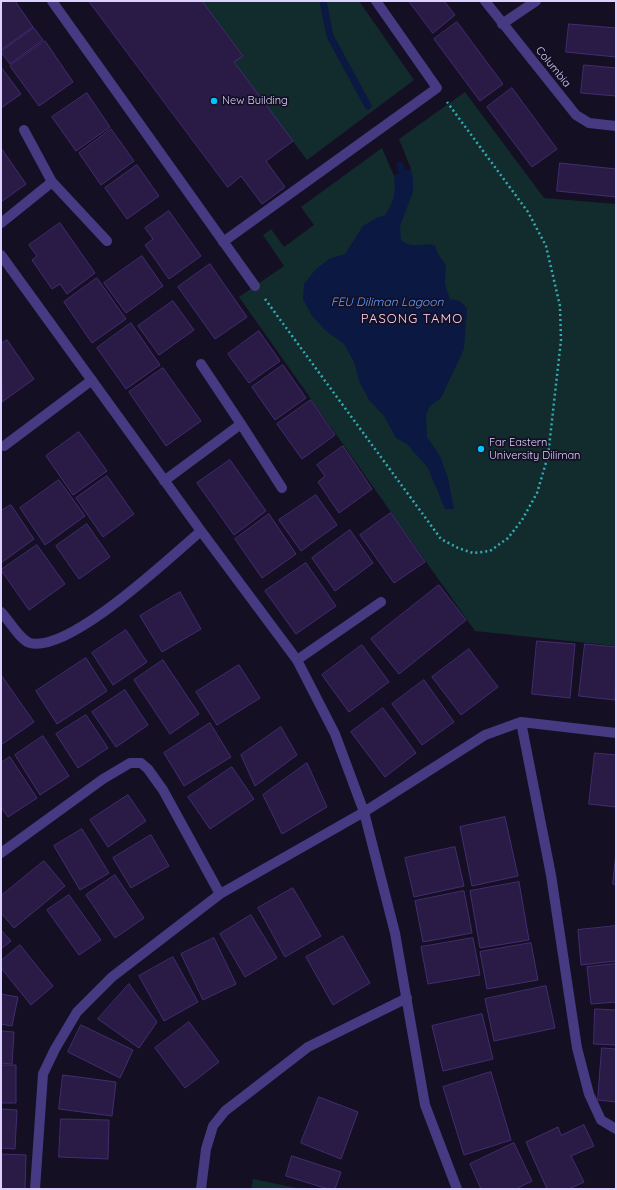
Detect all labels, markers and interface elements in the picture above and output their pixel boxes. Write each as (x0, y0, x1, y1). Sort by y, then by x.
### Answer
street label: Columbia (533, 44, 573, 90)
place label: New Building (222, 94, 288, 108)
marker: New Building (209, 96, 219, 106)
water label: FEU Diliman Lagoon (331, 295, 443, 309)
district label: PASONG TAMO (361, 311, 463, 327)
place label: Far Eastern University Diliman (489, 436, 580, 462)
marker: Far Eastern University Diliman (476, 444, 486, 454)

